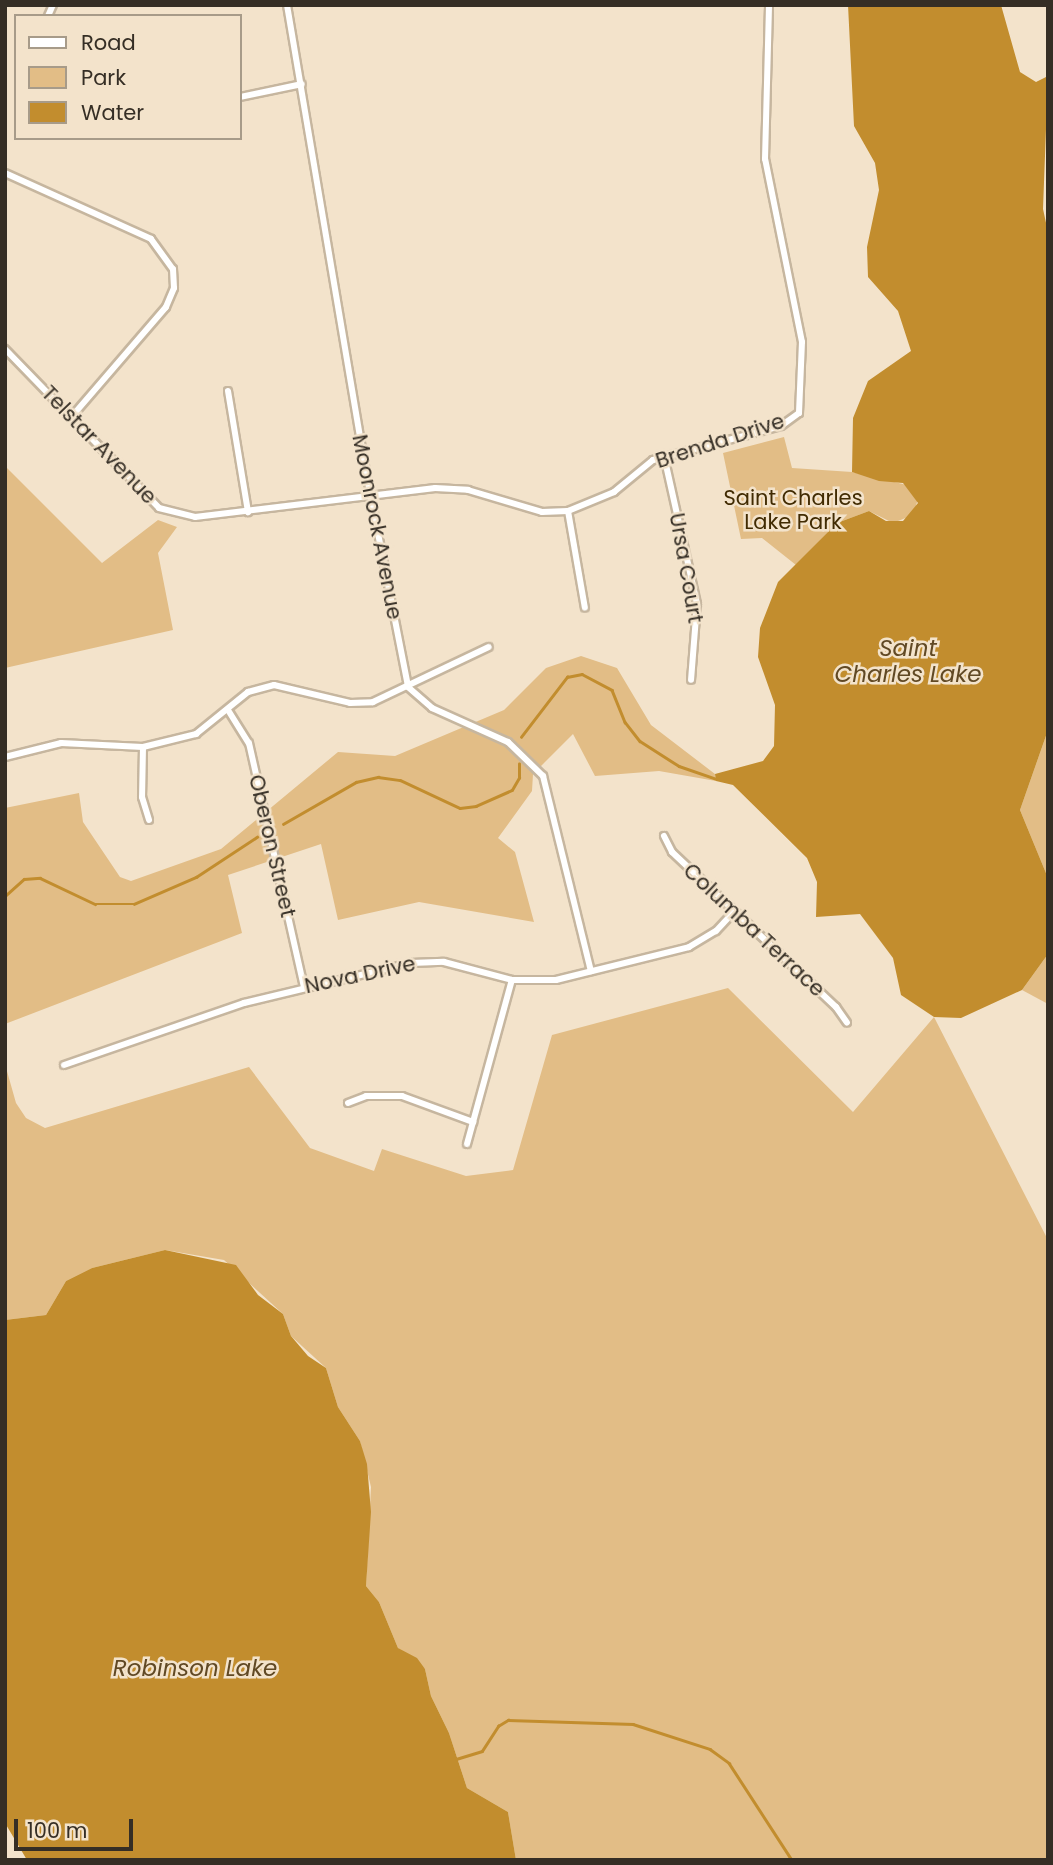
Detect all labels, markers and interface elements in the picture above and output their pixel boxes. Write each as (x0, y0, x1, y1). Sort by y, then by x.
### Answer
legend (14, 14, 242, 140)
text: Road (81, 28, 136, 57)
text: Park (81, 63, 126, 92)
text: Water (81, 98, 144, 127)
street label: Telstar Avenue (36, 381, 162, 509)
street label: Brenda Drive (652, 408, 788, 474)
street label: Moonrock Avenue (347, 432, 407, 622)
park label: Saint Charles Lake Park (723, 485, 863, 535)
street label: Ursa Court (664, 511, 708, 625)
water label: Saint Charles Lake (835, 634, 981, 688)
street label: Oberon Street (243, 772, 301, 920)
street label: Columba Terrace (678, 858, 830, 1002)
street label: Nova Drive (302, 951, 418, 999)
water label: Robinson Lake (113, 1654, 277, 1682)
scale bar (18, 1806, 136, 1850)
text: 100 m (27, 1816, 87, 1845)

